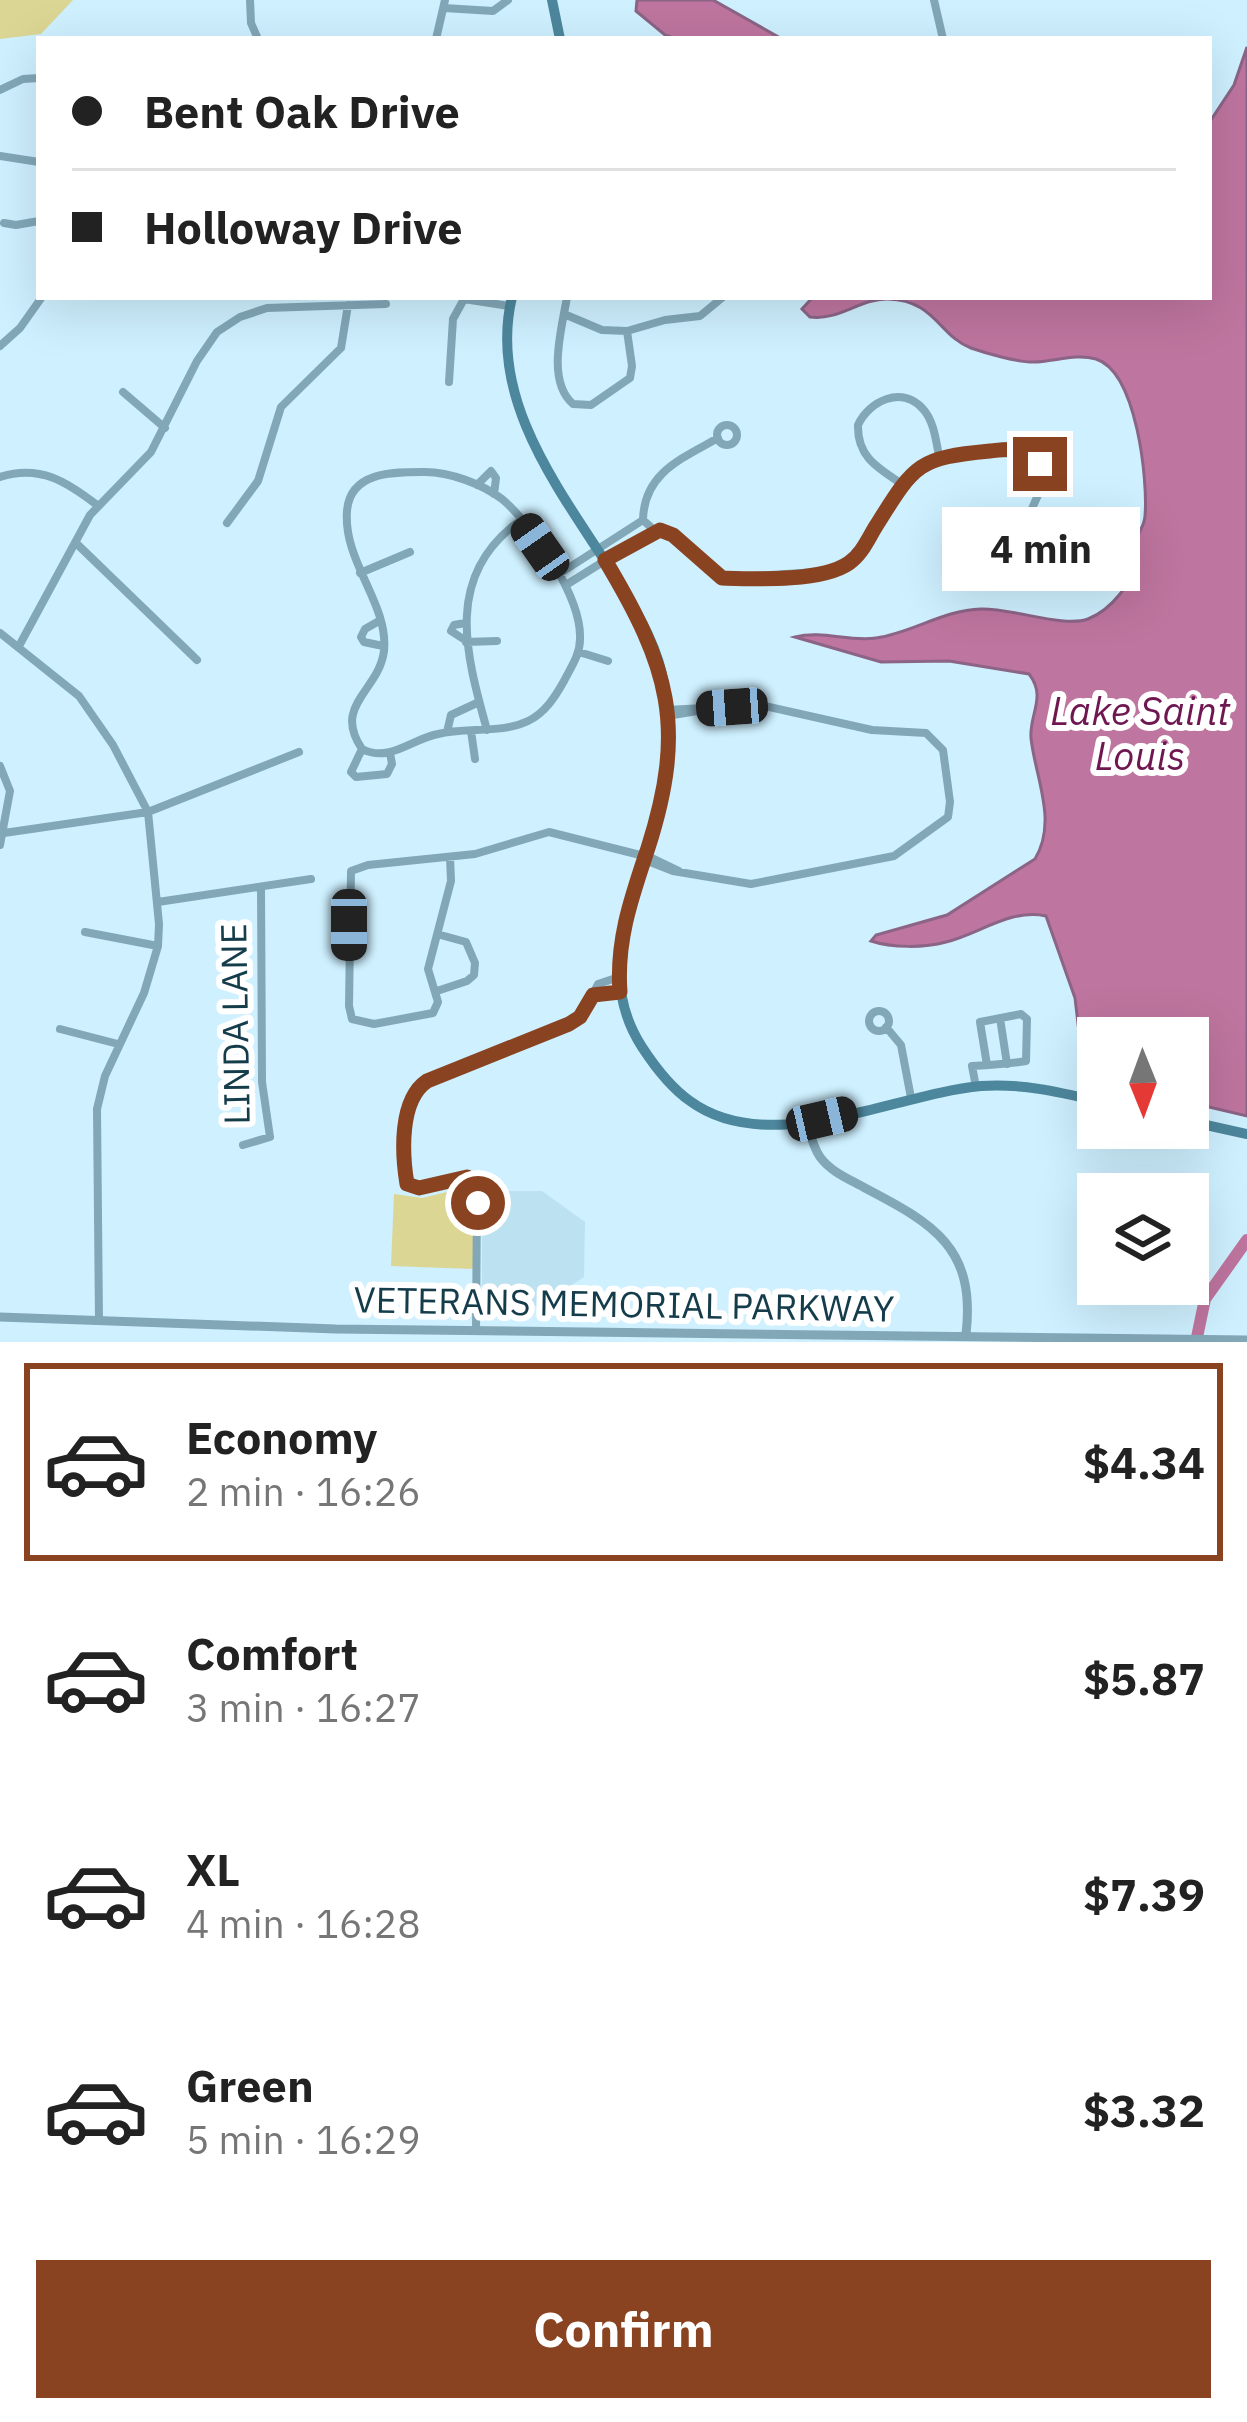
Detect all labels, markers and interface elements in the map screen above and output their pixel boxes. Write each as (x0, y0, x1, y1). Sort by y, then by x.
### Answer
text: Bent Oak Drive (144, 82, 460, 140)
text: Holloway Drive (144, 198, 462, 256)
route end (1013, 437, 1067, 491)
callout: 4 min (941, 506, 1139, 590)
car (505, 507, 575, 587)
text: 4 min (990, 523, 1092, 574)
water label: Lake Saint Louis (1050, 685, 1231, 781)
car (695, 687, 769, 727)
car (331, 889, 367, 961)
street label: LINDA LANE (209, 923, 260, 1125)
north arrow (1077, 1017, 1209, 1149)
map controls (1077, 1017, 1209, 1305)
car (783, 1093, 861, 1145)
button: layers (1077, 1173, 1209, 1305)
route start (451, 1176, 505, 1230)
street label: VETERANS MEMORIAL PARKWAY (353, 1275, 895, 1332)
icon: car (42, 1408, 150, 1516)
text: Economy (186, 1408, 377, 1466)
text: $4.34 (1083, 1433, 1205, 1491)
text: 2 min · 16:26 (186, 1466, 421, 1517)
icon: car (42, 1624, 150, 1732)
text: Comfort (186, 1624, 358, 1682)
text: $5.87 (1083, 1649, 1205, 1707)
text: 3 min · 16:27 (186, 1682, 421, 1733)
icon: car (42, 1840, 150, 1948)
text: XL (186, 1840, 240, 1898)
text: $7.39 (1083, 1865, 1205, 1923)
text: 4 min · 16:28 (186, 1898, 421, 1949)
icon: car (42, 2056, 150, 2164)
text: Green (186, 2056, 314, 2114)
text: $3.32 (1083, 2081, 1205, 2139)
text: 5 min · 16:29 (186, 2114, 421, 2165)
button: Confirm (36, 2260, 1211, 2398)

